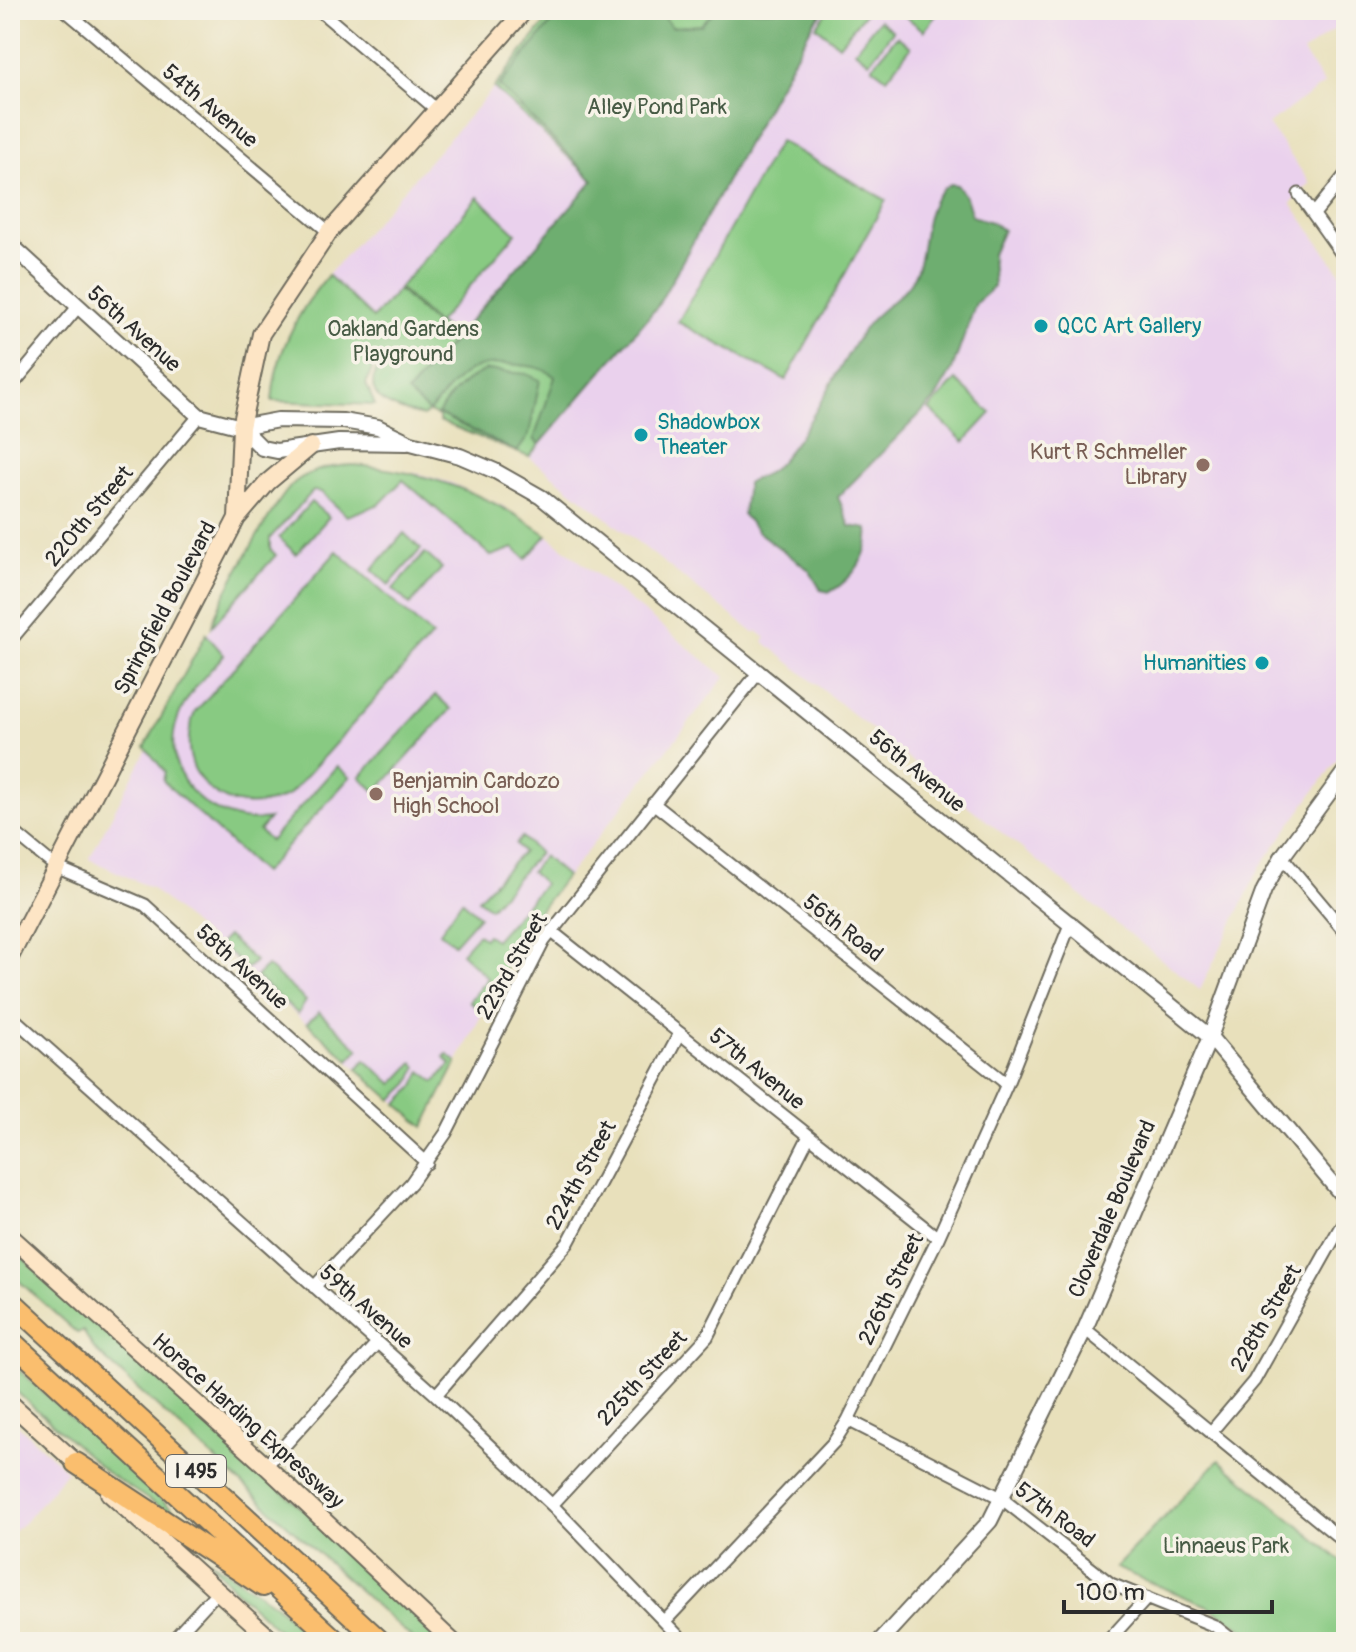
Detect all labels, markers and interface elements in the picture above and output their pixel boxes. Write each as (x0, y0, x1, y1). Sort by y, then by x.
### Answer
street label: 54th Avenue (156, 58, 264, 154)
park label: Alley Pond Park (587, 93, 727, 121)
street label: 56th Avenue (81, 280, 187, 378)
place label: QCC Art Gallery (1057, 312, 1202, 340)
park label: Oakland Gardens Playground (327, 315, 479, 368)
marker: QCC Art Gallery (1032, 317, 1050, 335)
place label: Shadowbox Theater (657, 408, 761, 461)
marker: Shadowbox Theater (632, 426, 650, 444)
place label: Kurt R Schmeller Library (1030, 438, 1187, 491)
marker: Kurt R Schmeller Library (1194, 456, 1212, 474)
street label: 220th Street (39, 460, 139, 572)
street label: Springfield Boulevard (107, 516, 223, 700)
place label: Humanities (1143, 649, 1246, 677)
marker: Humanities (1253, 654, 1271, 672)
street label: 56th Avenue (863, 724, 971, 819)
place label: Benjamin Cardozo High School (392, 767, 560, 820)
marker: Benjamin Cardozo High School (367, 785, 385, 803)
street label: 56th Road (797, 888, 889, 968)
street label: 223rd Street (470, 907, 554, 1024)
street label: 58th Avenue (190, 918, 294, 1016)
street label: 57th Avenue (703, 1022, 811, 1116)
street label: 224th Street (539, 1115, 623, 1235)
street label: Cloverdale Boulevard (1062, 1116, 1162, 1302)
street label: 226th Street (852, 1228, 930, 1350)
street label: 59th Avenue (313, 1259, 419, 1355)
street label: 228th Street (1224, 1259, 1308, 1377)
street label: 225th Street (591, 1324, 693, 1431)
street label: Horace Harding Expressway (146, 1327, 350, 1515)
road number: I 495 (166, 1455, 226, 1487)
street label: 57th Road (1009, 1476, 1101, 1554)
park label: Linnaeus Park (1163, 1532, 1289, 1560)
scale bar (1064, 1564, 1272, 1614)
text: 100 m (1076, 1578, 1145, 1607)

